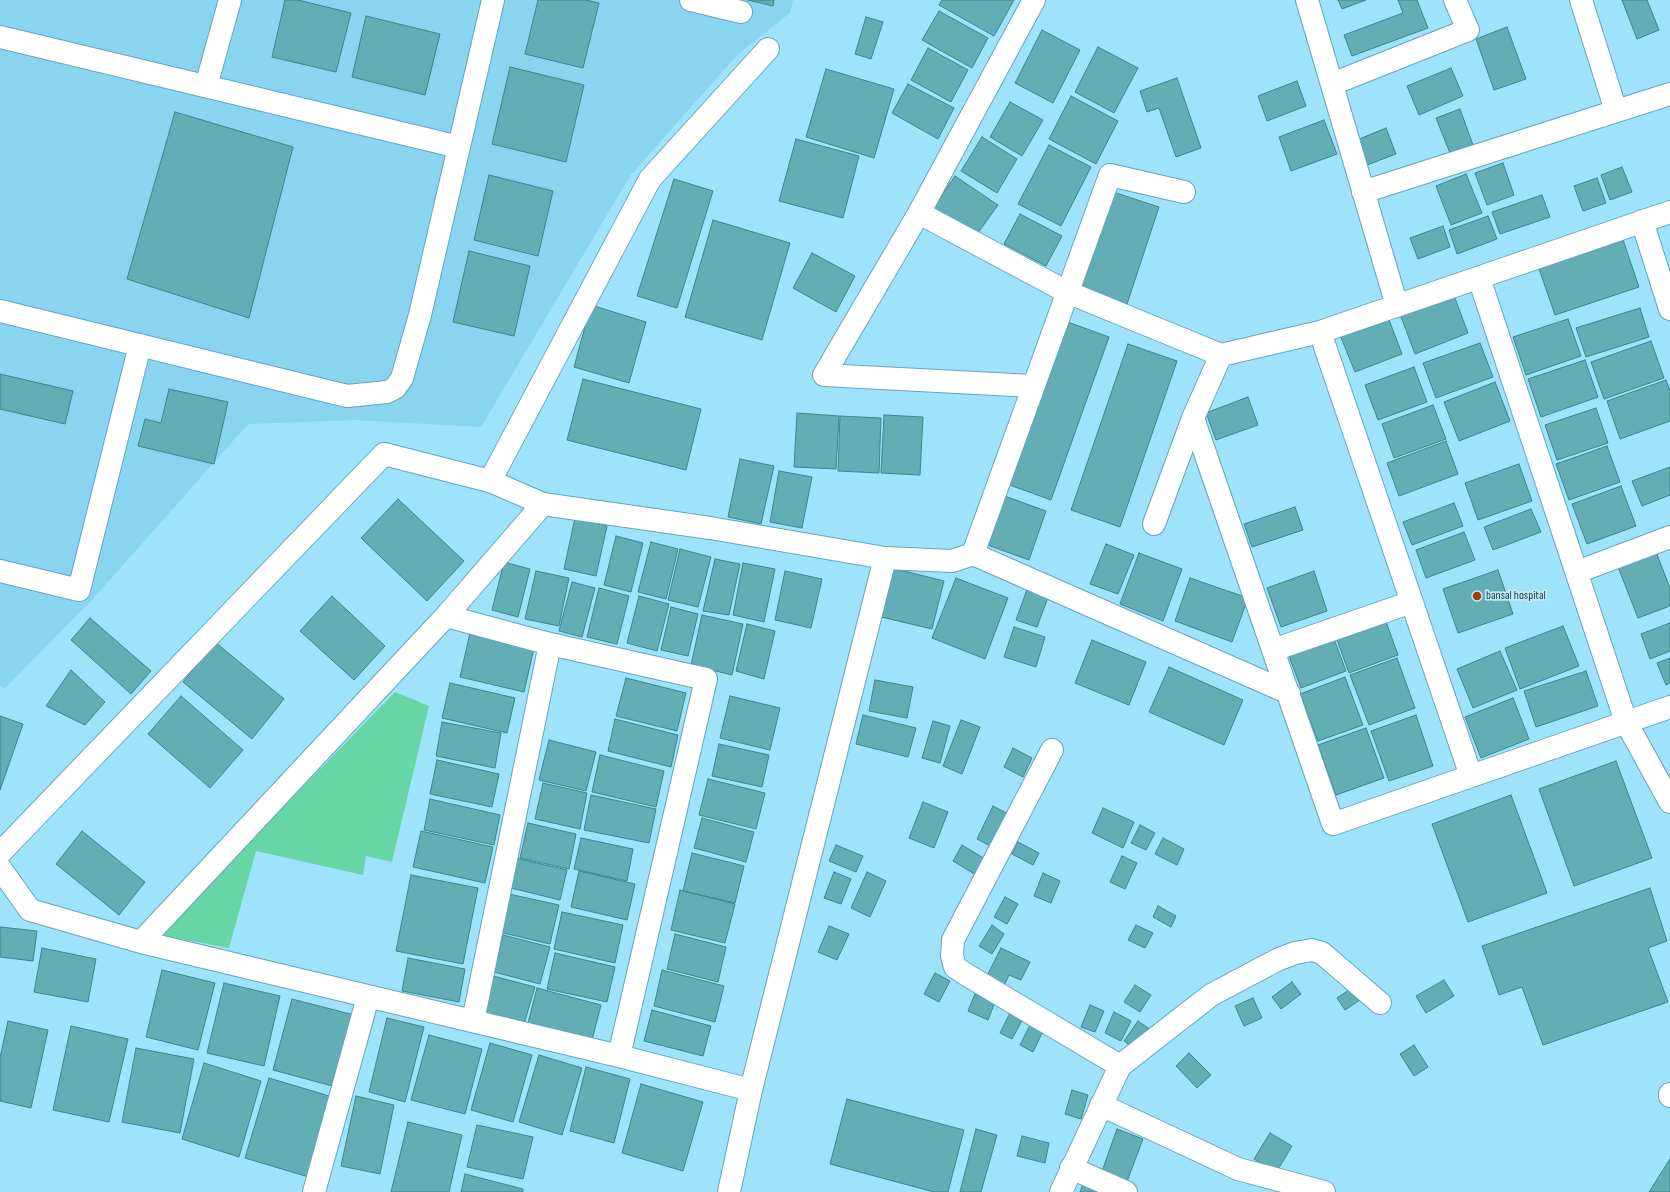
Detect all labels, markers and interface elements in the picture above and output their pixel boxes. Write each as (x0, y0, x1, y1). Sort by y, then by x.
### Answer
place label: bansal hospital (1486, 589, 1546, 603)
marker: bansal hospital (1471, 590, 1483, 602)

